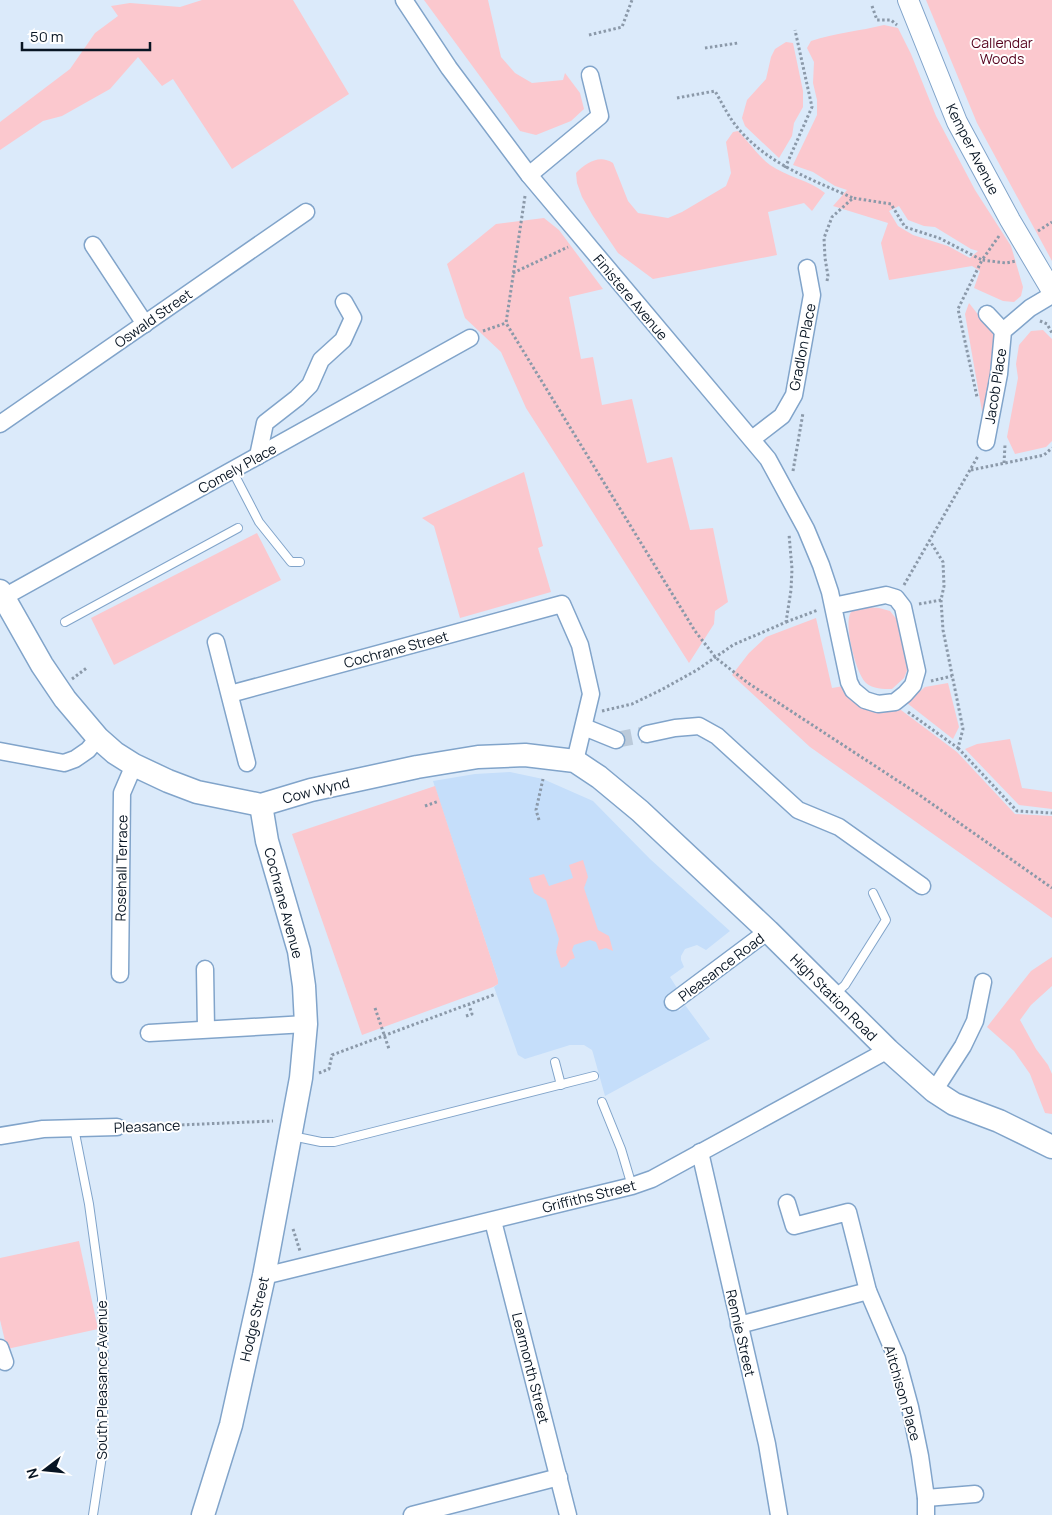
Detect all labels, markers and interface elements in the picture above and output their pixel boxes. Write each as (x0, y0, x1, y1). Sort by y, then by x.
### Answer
scale bar (22, 20, 150, 52)
text: 50 m (30, 26, 64, 47)
park label: Callendar Woods (971, 33, 1033, 68)
street label: Kemper Avenue (942, 100, 1004, 198)
street label: Finistere Avenue (589, 250, 673, 344)
street label: Oswald Street (110, 284, 196, 352)
street label: Gradlon Place (784, 302, 820, 392)
street label: Jacob Place (980, 347, 1010, 425)
street label: Comely Place (194, 439, 280, 497)
street label: Cochrane Street (342, 626, 451, 672)
street label: Cow Wynd (280, 772, 352, 808)
street label: Rosehall Terrace (111, 814, 131, 922)
street label: Cochrane Avenue (260, 845, 308, 961)
street label: Pleasance Road (674, 929, 768, 1005)
street label: High Station Road (786, 949, 882, 1045)
street label: Pleasance (113, 1115, 181, 1137)
street label: Griffiths Street (540, 1175, 638, 1217)
street label: Hodge Street (235, 1274, 273, 1363)
street label: Rennie Street (722, 1288, 760, 1379)
street label: South Pleasance Avenue (92, 1300, 111, 1460)
street label: Learmonth Street (508, 1310, 554, 1426)
street label: Aitchison Place (880, 1343, 926, 1443)
north arrow (20, 1445, 70, 1495)
text: N (22, 1466, 43, 1481)

